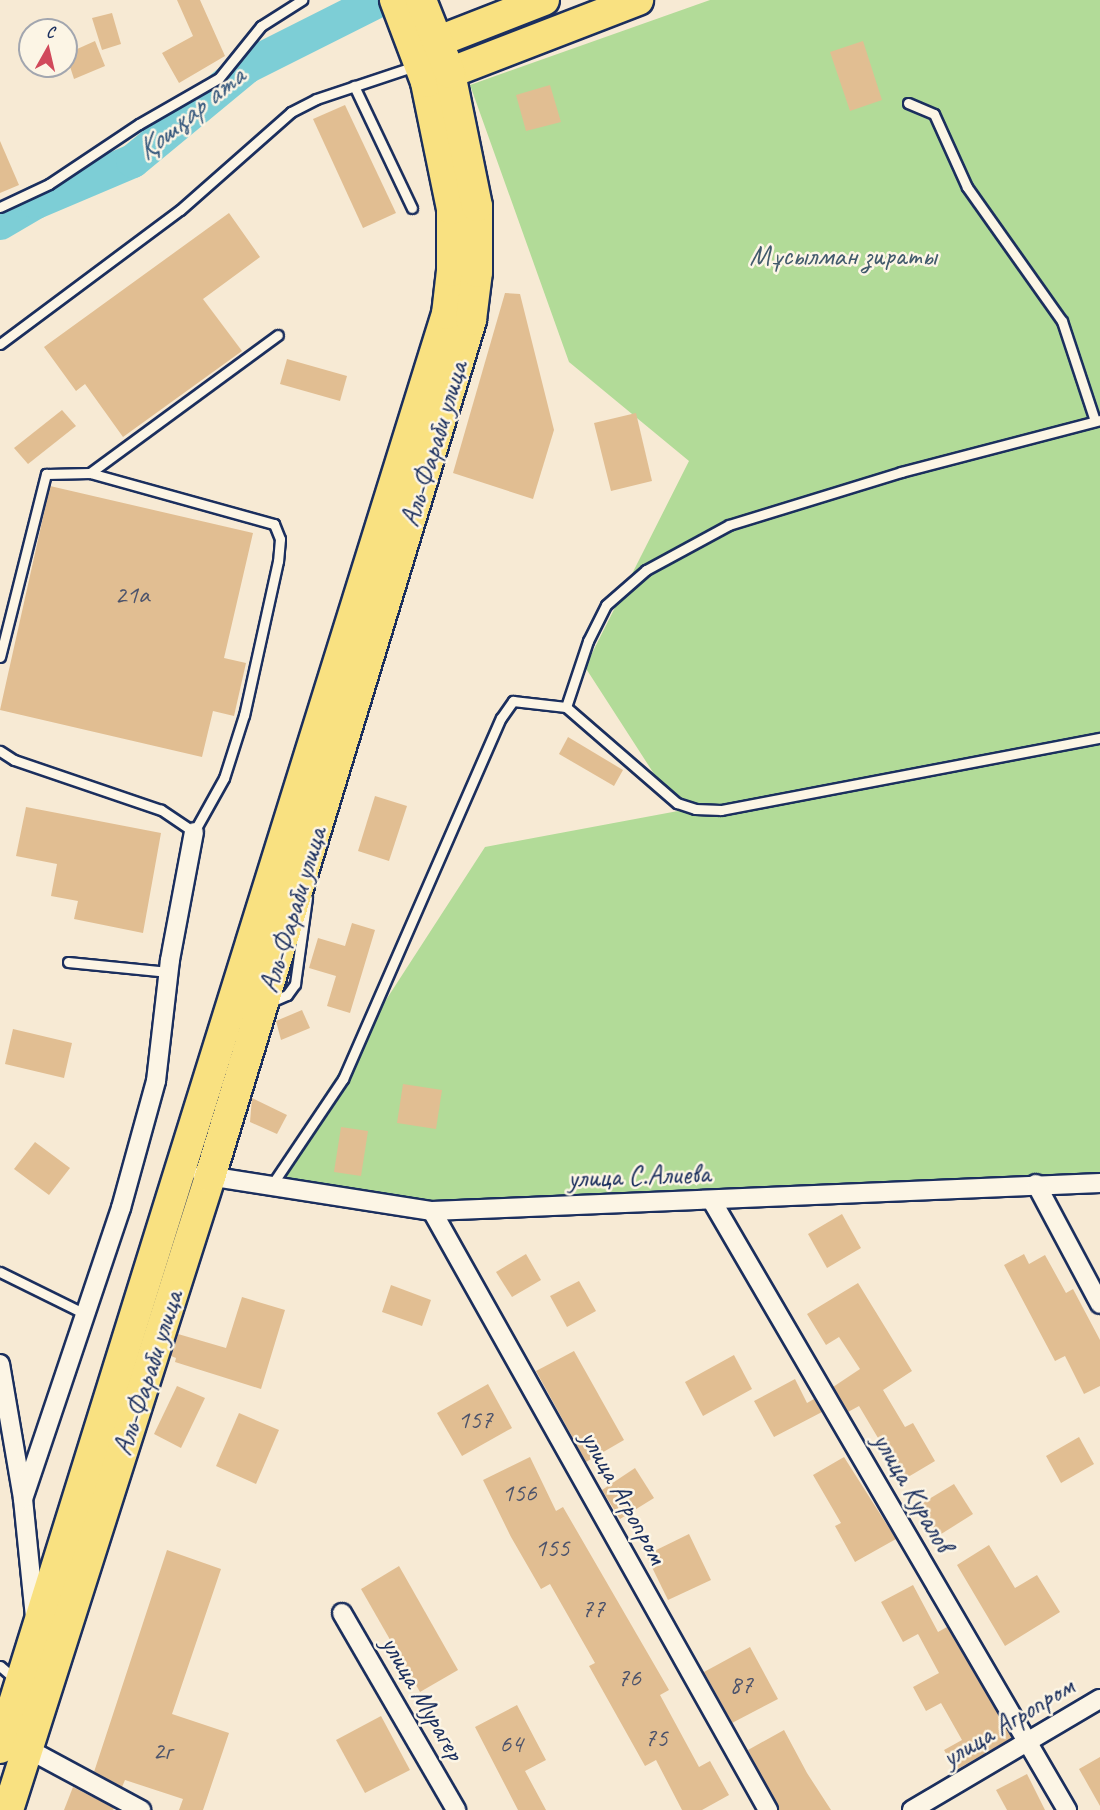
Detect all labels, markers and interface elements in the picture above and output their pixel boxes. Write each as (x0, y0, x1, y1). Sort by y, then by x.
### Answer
north arrow (18, 18, 78, 78)
text: С (45, 22, 56, 43)
water label: Қошқар ата (129, 59, 251, 167)
park label: Мұсылман зираты (751, 239, 935, 273)
street label: Аль-Фараби улица (393, 357, 475, 531)
house number: 21а (115, 579, 149, 611)
street label: Аль-Фараби улица (252, 823, 334, 997)
street label: улица С.Алиева (567, 1157, 711, 1195)
street label: Аль-Фараби улица (106, 1286, 190, 1460)
house number: 157 (457, 1404, 493, 1436)
street label: улица Агропром (573, 1424, 675, 1570)
street label: улица Куралов (866, 1427, 960, 1557)
house number: 156 (501, 1477, 537, 1509)
house number: 155 (534, 1532, 570, 1564)
house number: 77 (581, 1593, 605, 1625)
street label: улица Мурагер (374, 1630, 472, 1766)
house number: 76 (617, 1662, 641, 1694)
house number: 87 (729, 1669, 753, 1701)
street label: улица Агропром (935, 1669, 1081, 1775)
house number: 75 (644, 1722, 668, 1754)
house number: 64 (499, 1728, 523, 1760)
house number: 2г (153, 1735, 171, 1767)

